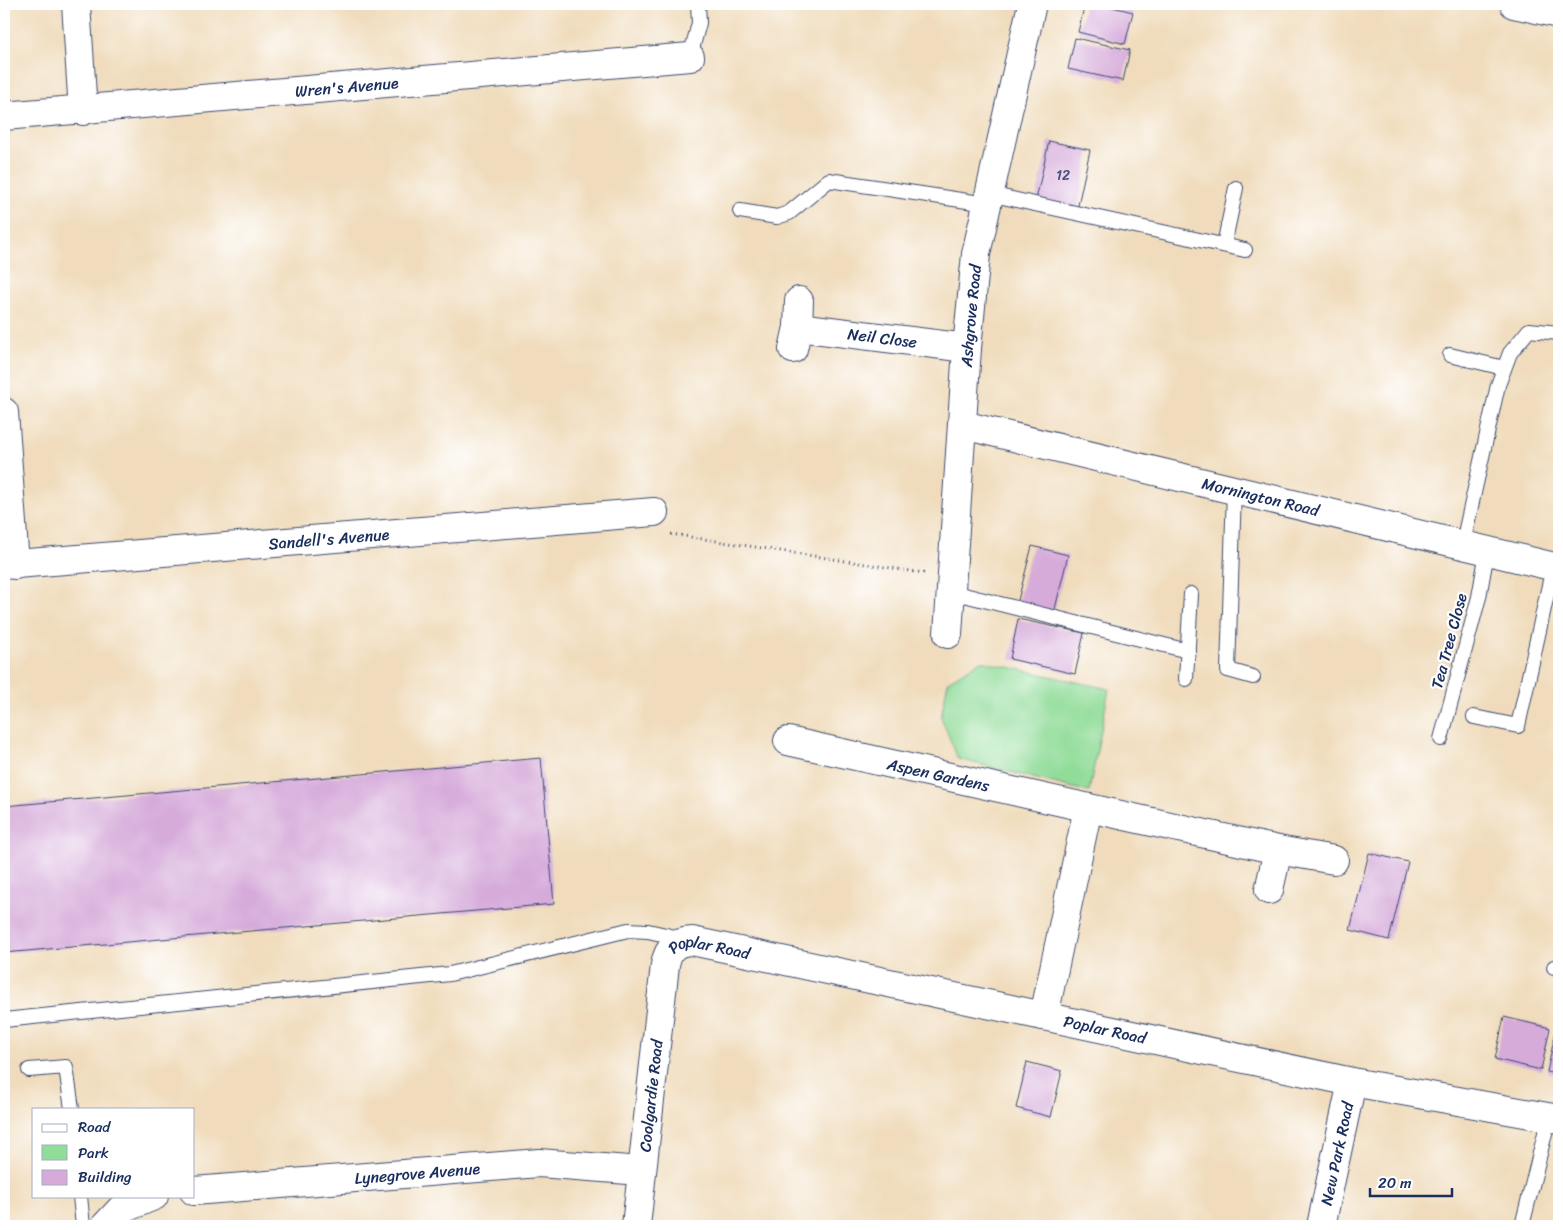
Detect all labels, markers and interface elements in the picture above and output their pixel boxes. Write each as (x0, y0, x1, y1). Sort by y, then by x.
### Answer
street label: Wren's Avenue (294, 68, 400, 105)
house number: 12 (1056, 163, 1070, 188)
street label: Ashgrove Road (951, 262, 990, 369)
street label: Neil Close (846, 319, 919, 356)
street label: Mornington Road (1199, 468, 1324, 525)
street label: Sandell's Avenue (267, 519, 391, 558)
street label: Tea Tree Close (1422, 590, 1476, 692)
street label: Aspen Gardens (883, 749, 993, 800)
street label: Poplar Road (660, 926, 754, 968)
street label: Poplar Road (1061, 1006, 1150, 1052)
street label: Coolgardie Road (630, 1037, 671, 1154)
street label: New Park Road (1311, 1098, 1362, 1208)
legend (32, 1108, 195, 1198)
text: Road (78, 1114, 111, 1140)
text: Park (78, 1140, 109, 1166)
street label: Lynegrove Avenue (353, 1153, 481, 1192)
text: Building (78, 1164, 132, 1190)
scale bar (1370, 1165, 1453, 1197)
text: 20 m (1378, 1170, 1412, 1196)

